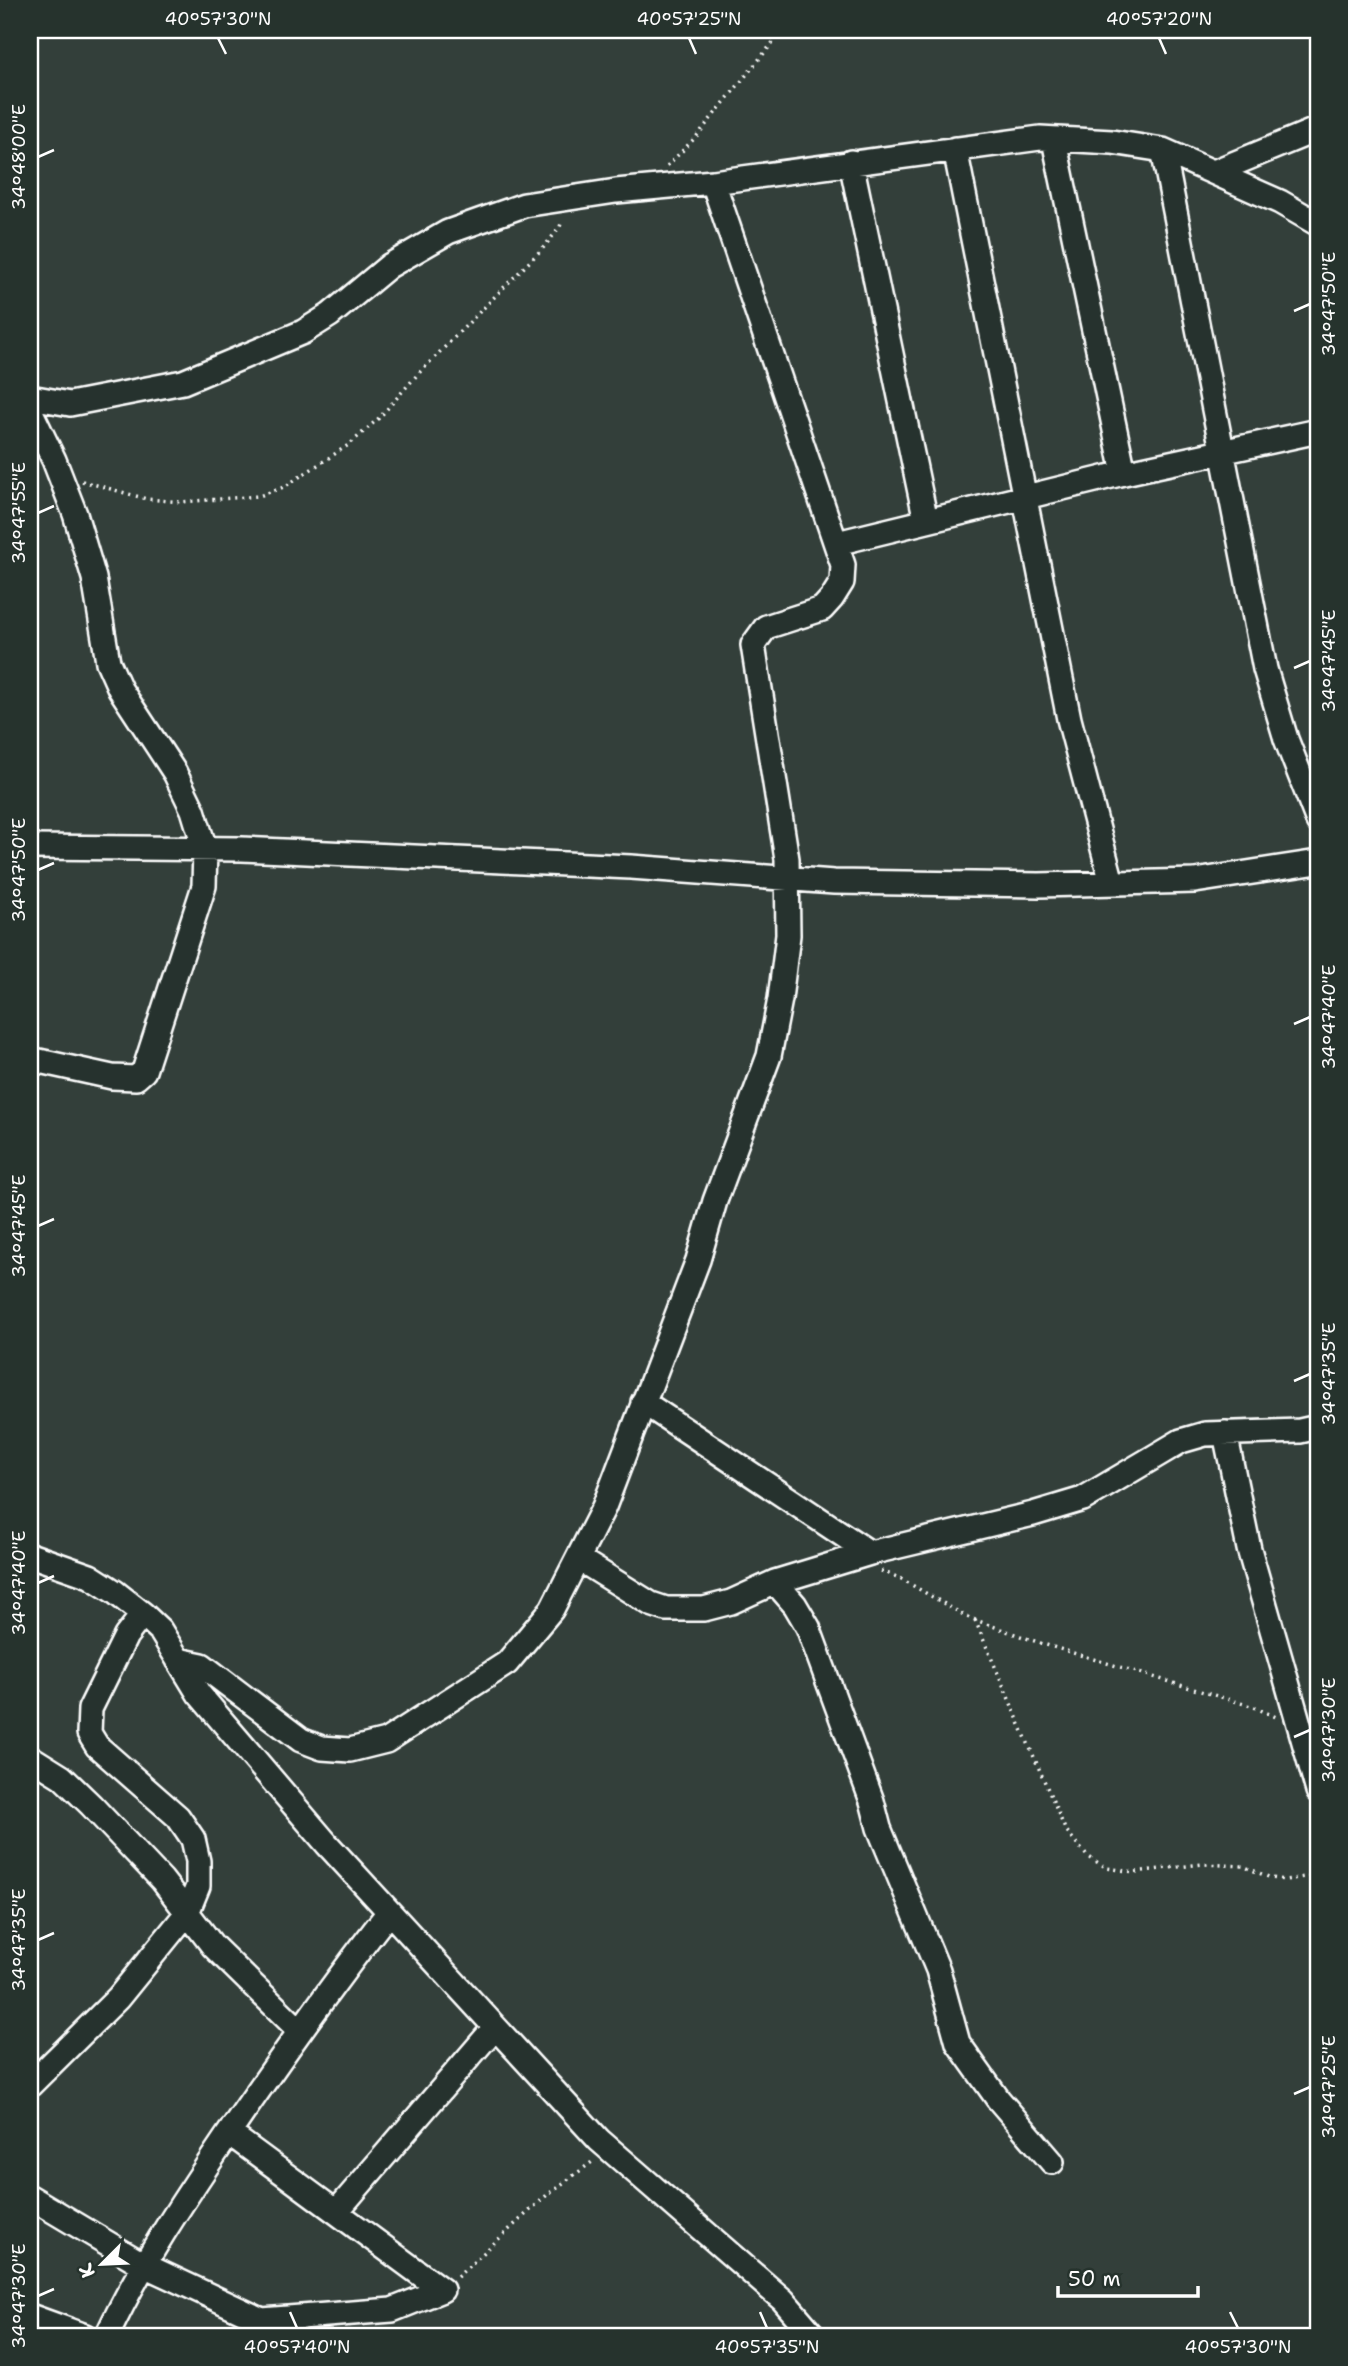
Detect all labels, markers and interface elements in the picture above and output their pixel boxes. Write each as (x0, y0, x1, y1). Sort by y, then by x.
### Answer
text: 40°57'30"N (165, 7, 271, 31)
text: 40°57'25"N (636, 7, 742, 31)
text: 40°57'20"N (1106, 7, 1212, 31)
text: 34°48'00"E (7, 104, 31, 210)
text: 34°47'50"E (1317, 252, 1341, 356)
text: 34°47'55"E (7, 462, 31, 564)
text: 34°47'45"E (1317, 610, 1341, 712)
text: 34°47'50"E (7, 818, 31, 922)
text: 34°47'40"E (1317, 964, 1341, 1070)
text: 34°47'45"E (7, 1175, 31, 1277)
text: 34°47'35"E (1317, 1322, 1341, 1426)
text: 34°47'40"E (7, 1530, 31, 1636)
text: 34°47'30"E (1317, 1677, 1341, 1783)
text: 34°47'35"E (7, 1888, 31, 1992)
text: 34°47'25"E (1317, 2035, 1341, 2139)
north arrow (66, 2230, 136, 2300)
text: 34°47'30"E (7, 2243, 31, 2349)
scale bar (1058, 2254, 1198, 2298)
text: K (73, 2260, 101, 2282)
text: 50 m (1068, 2265, 1121, 2293)
text: 40°57'40"N (244, 2335, 350, 2359)
text: 40°57'35"N (715, 2335, 819, 2359)
text: 40°57'30"N (1185, 2335, 1291, 2359)

